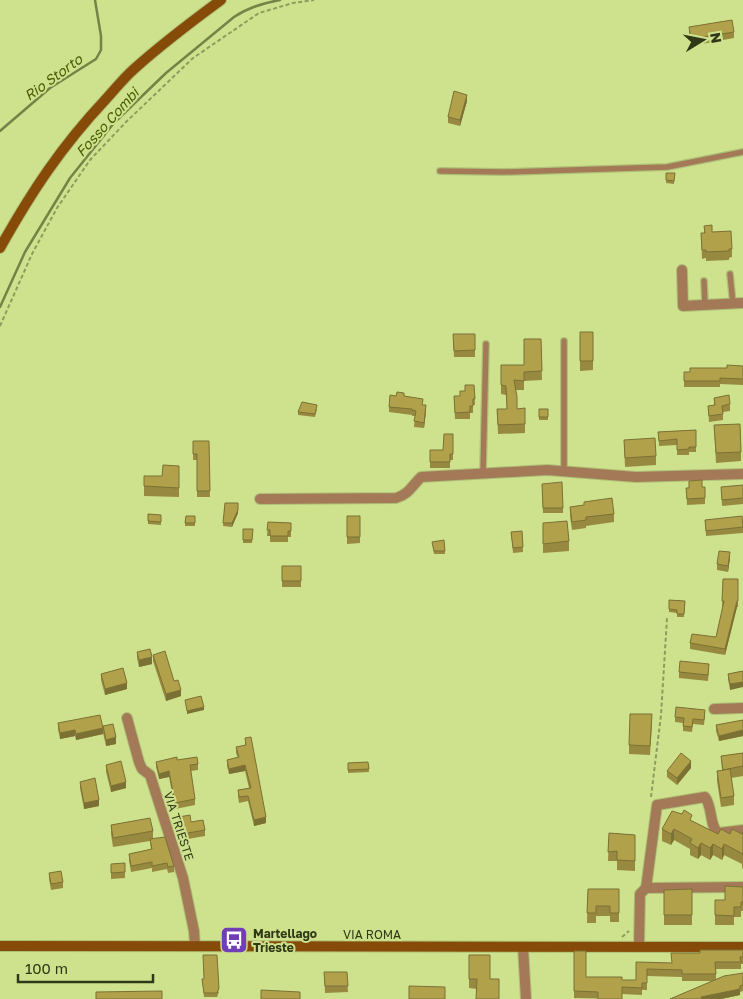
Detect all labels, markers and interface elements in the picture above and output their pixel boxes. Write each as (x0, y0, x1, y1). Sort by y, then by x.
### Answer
north arrow (678, 15, 728, 65)
text: N (707, 31, 726, 44)
water label: Rio Storto (21, 49, 87, 104)
water label: Fosso Combi (72, 83, 144, 160)
street label: VIA TRIESTE (161, 790, 197, 862)
bus stop icon: Martellago Trieste (219, 925, 249, 955)
place label: Martellago Trieste (253, 926, 317, 955)
street label: VIA ROMA (343, 927, 401, 942)
scale bar (18, 952, 152, 984)
text: 100 m (25, 959, 68, 977)

